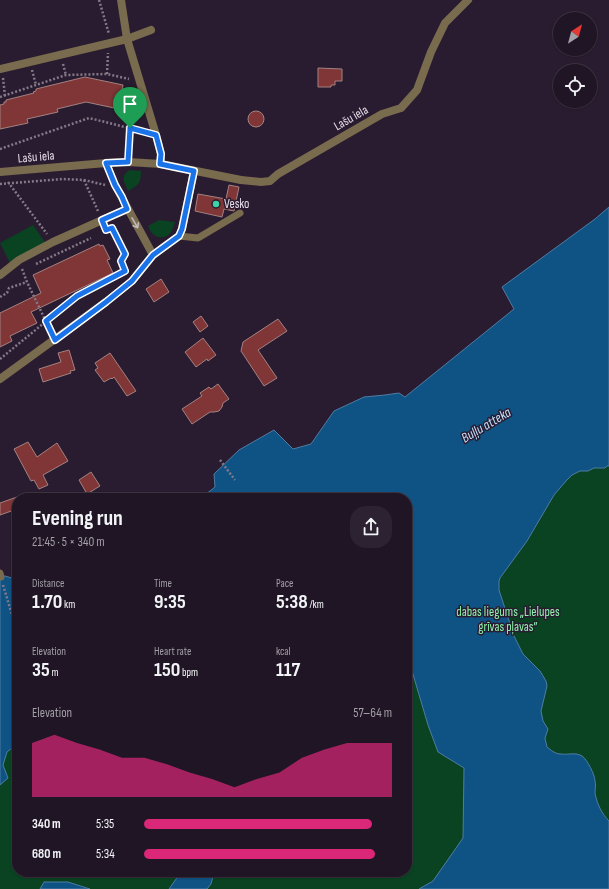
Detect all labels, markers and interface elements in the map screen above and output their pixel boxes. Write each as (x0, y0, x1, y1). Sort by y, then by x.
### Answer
north arrow (553, 12, 597, 56)
map controls (553, 12, 597, 108)
button: locate (553, 64, 597, 108)
pin (113, 87, 147, 128)
icon: arrive (119, 93, 141, 115)
street label: Lašu iela (331, 102, 371, 134)
street label: Lašu iela (17, 147, 55, 167)
place label: Vesko (224, 196, 250, 212)
marker: Vesko (211, 199, 221, 209)
one-way arrow (132, 217, 140, 229)
water label: Buļļu atteka (458, 403, 514, 446)
text: Evening run (32, 505, 123, 532)
button: share (350, 506, 392, 548)
text: 21:45 · 5 × 340 m (32, 534, 105, 550)
text: Distance (32, 577, 64, 590)
text: Time (154, 577, 172, 590)
text: Pace (276, 577, 294, 590)
text: 1.70 (32, 590, 62, 614)
text: 9:35 (154, 590, 186, 614)
text: 5:38 (276, 590, 308, 614)
text: km (62, 598, 75, 611)
text: /km (308, 598, 324, 611)
park label: dabas liegums „Lielupes grīvas pļavas” (456, 604, 560, 635)
text: Elevation (32, 645, 66, 658)
text: Heart rate (154, 645, 192, 658)
text: kcal (276, 645, 291, 658)
text: 35 (32, 658, 50, 682)
text: 150 (154, 658, 180, 682)
text: 117 (276, 658, 300, 682)
text: m (50, 666, 59, 679)
text: bpm (180, 666, 198, 679)
text: Elevation (32, 705, 72, 721)
text: 57–64 m (353, 705, 392, 721)
text: 340 m (32, 816, 61, 832)
text: 5:35 (96, 816, 114, 832)
text: 680 m (32, 846, 61, 862)
text: 5:34 (96, 846, 115, 862)

